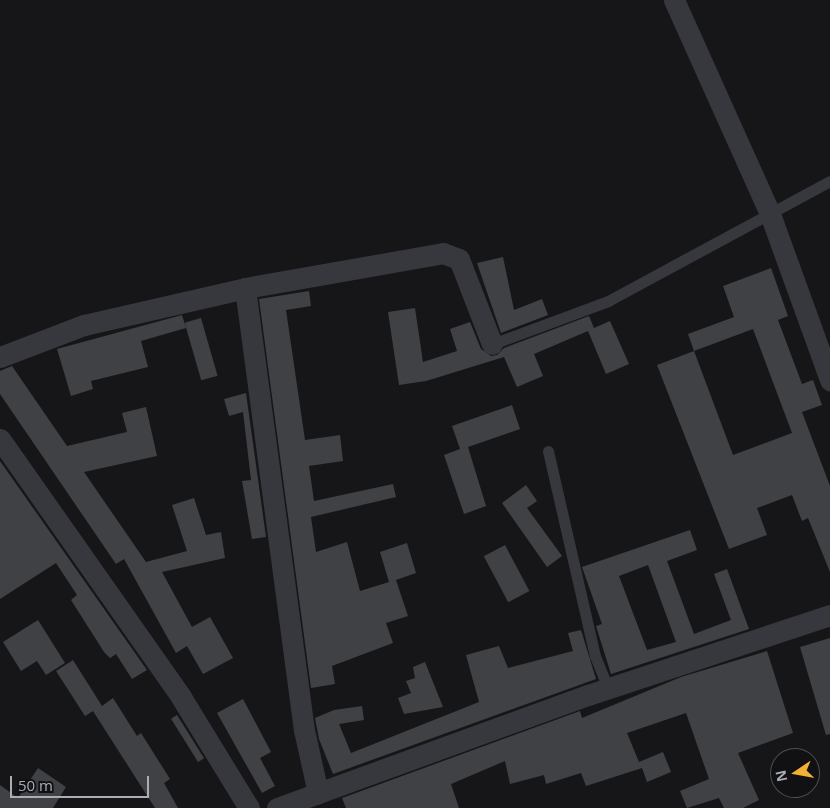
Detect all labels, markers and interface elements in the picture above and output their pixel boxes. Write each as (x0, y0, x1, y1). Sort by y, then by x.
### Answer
north arrow (770, 748, 820, 798)
scale bar (12, 766, 151, 798)
text: N (770, 768, 791, 784)
text: 50 m (18, 775, 53, 795)

